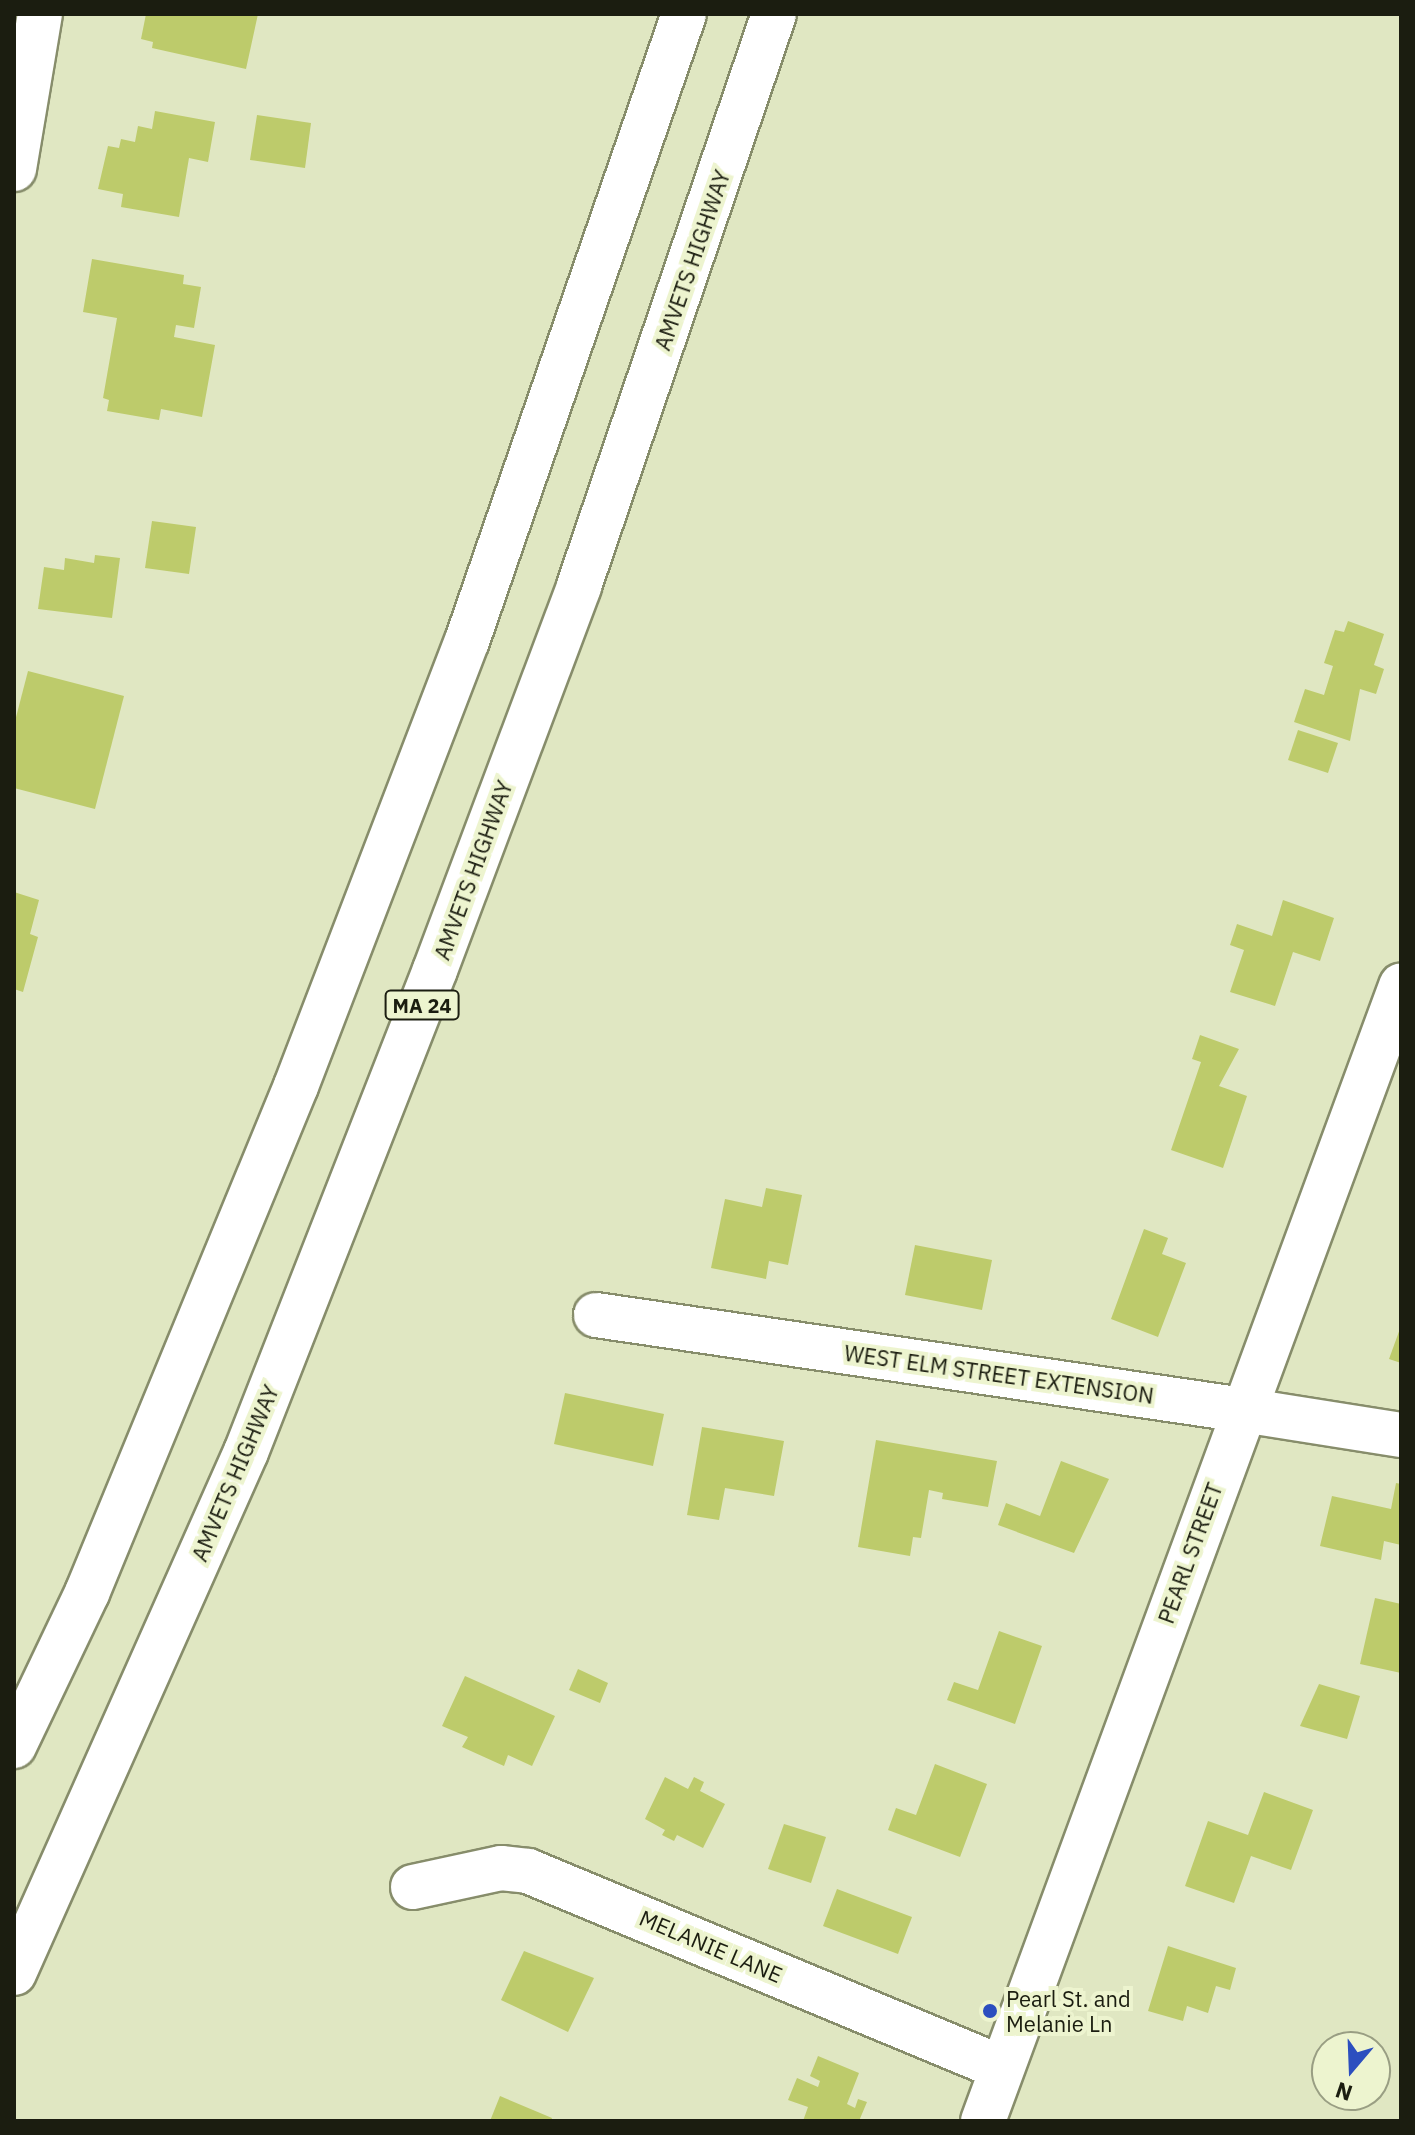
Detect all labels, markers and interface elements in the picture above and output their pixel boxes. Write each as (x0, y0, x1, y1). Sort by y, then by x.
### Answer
street label: AMVETS HIGHWAY (649, 166, 735, 354)
street label: AMVETS HIGHWAY (428, 777, 518, 963)
road number: MA 24 (384, 989, 460, 1021)
street label: WEST ELM STREET EXTENSION (843, 1339, 1155, 1409)
street label: AMVETS HIGHWAY (186, 1381, 284, 1565)
street label: PEARL STREET (1152, 1479, 1228, 1627)
street label: MELANIE LANE (636, 1904, 786, 1988)
place label: Pearl St. and Melanie Ln (1006, 1985, 1131, 2036)
marker: Pearl St. and Melanie Ln (981, 2002, 999, 2020)
north arrow (1311, 2031, 1391, 2111)
text: N (1331, 2076, 1356, 2109)

